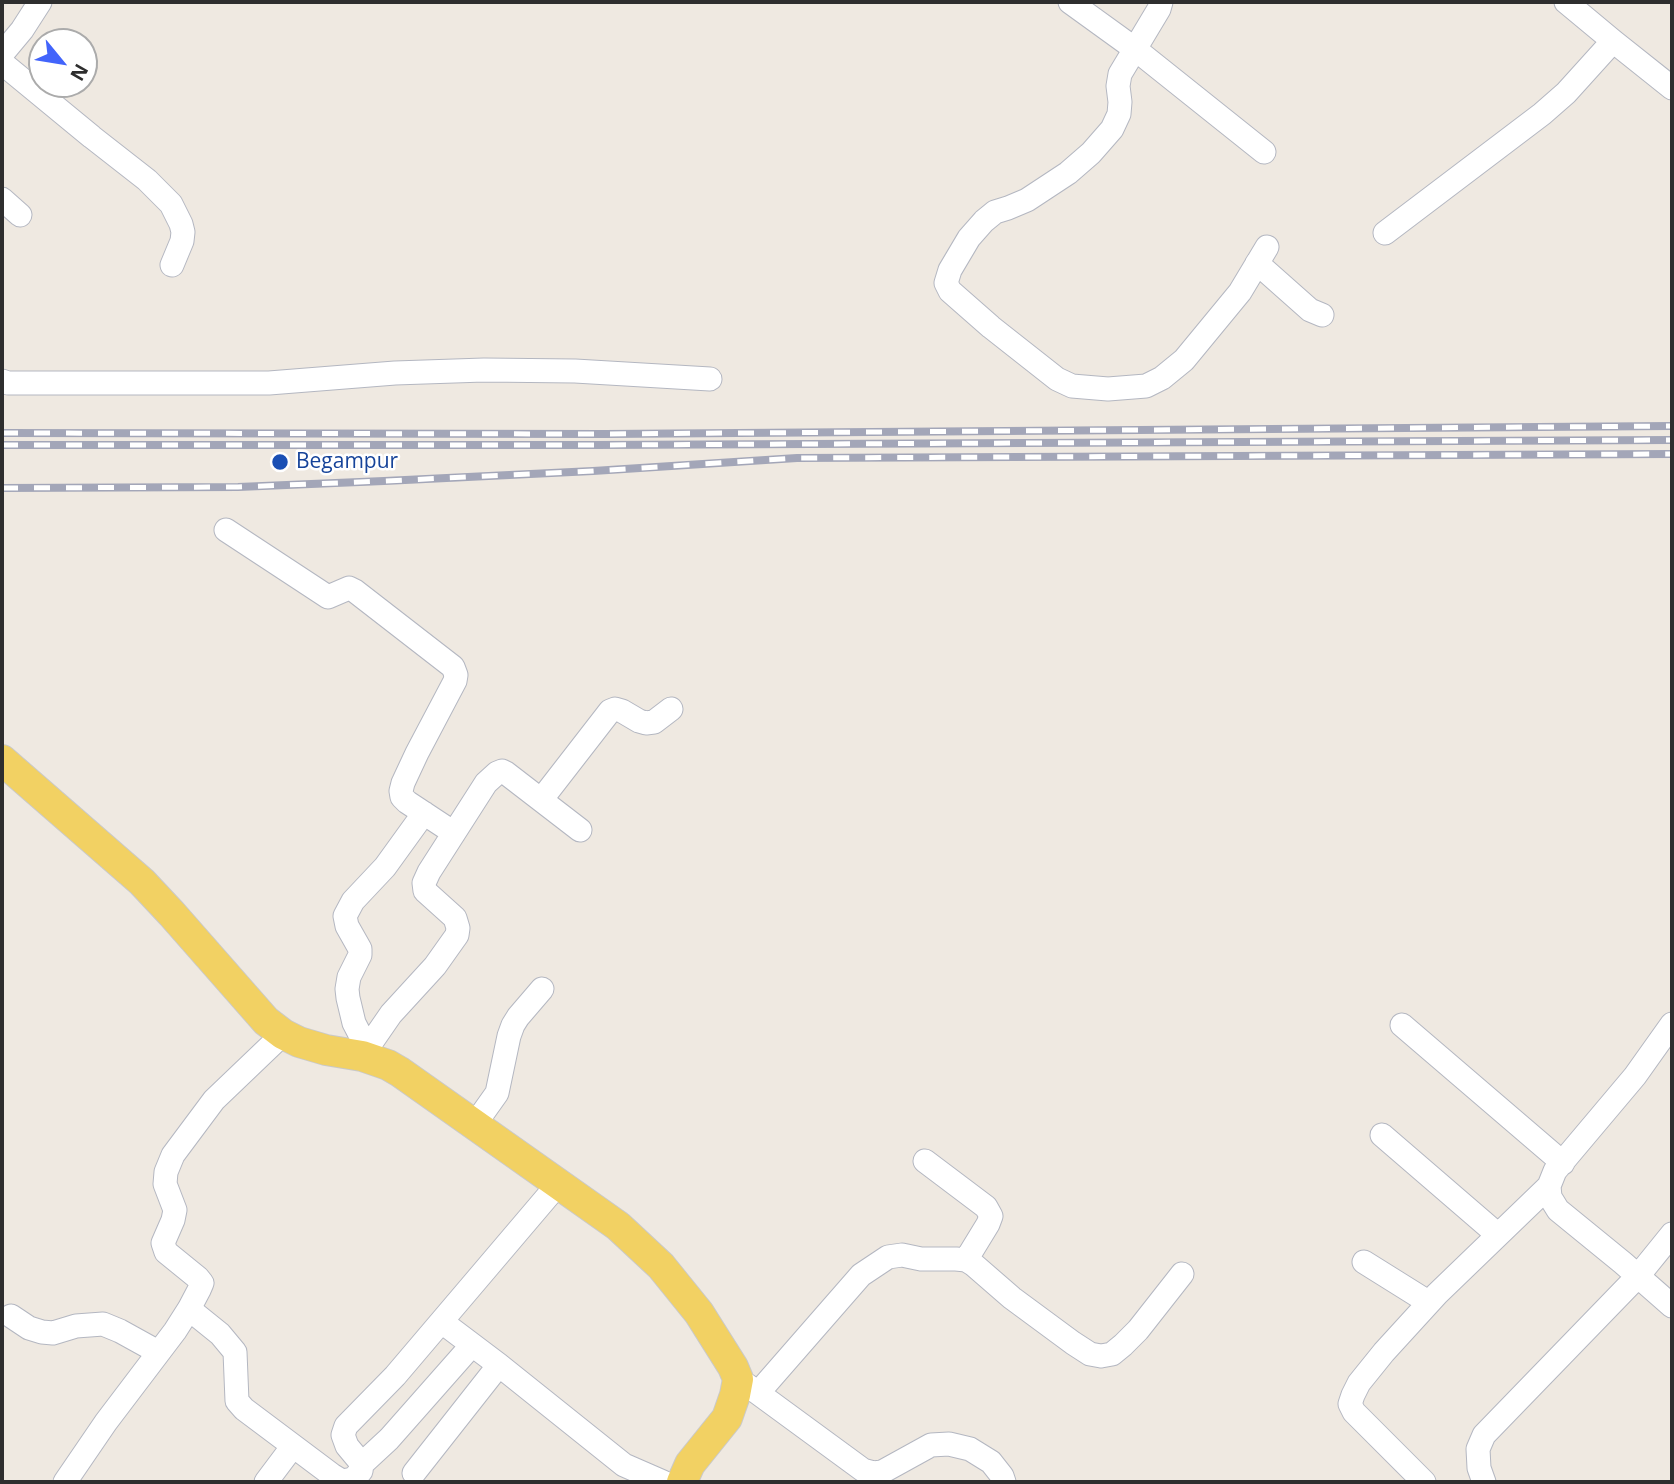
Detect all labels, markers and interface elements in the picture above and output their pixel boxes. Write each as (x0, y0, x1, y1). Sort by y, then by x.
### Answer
north arrow (28, 28, 98, 98)
text: N (64, 59, 95, 86)
place label: Begampur (296, 449, 398, 475)
marker: Begampur (270, 452, 290, 472)

